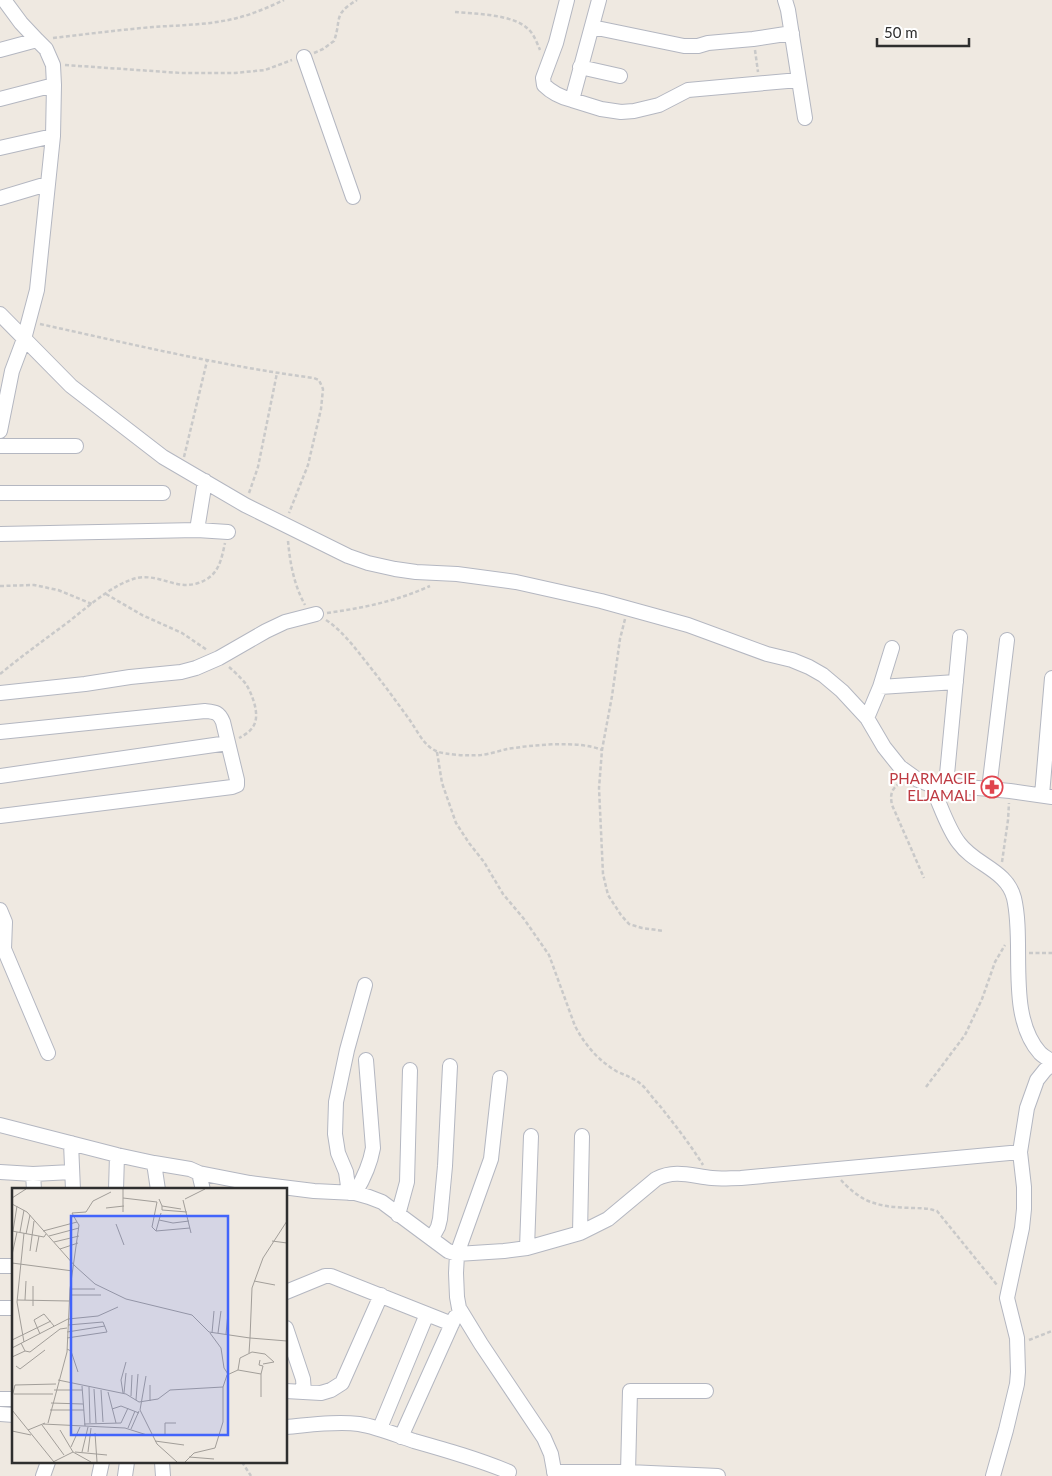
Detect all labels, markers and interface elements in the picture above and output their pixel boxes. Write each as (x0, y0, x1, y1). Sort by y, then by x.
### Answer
scale bar (877, 15, 970, 47)
text: 50 m (884, 23, 918, 41)
place label: PHARMACIE ELJAMALI (889, 769, 976, 804)
pharmacy icon: PHARMACIE ELJAMALI (980, 775, 1004, 799)
inset map (12, 1188, 288, 1464)

